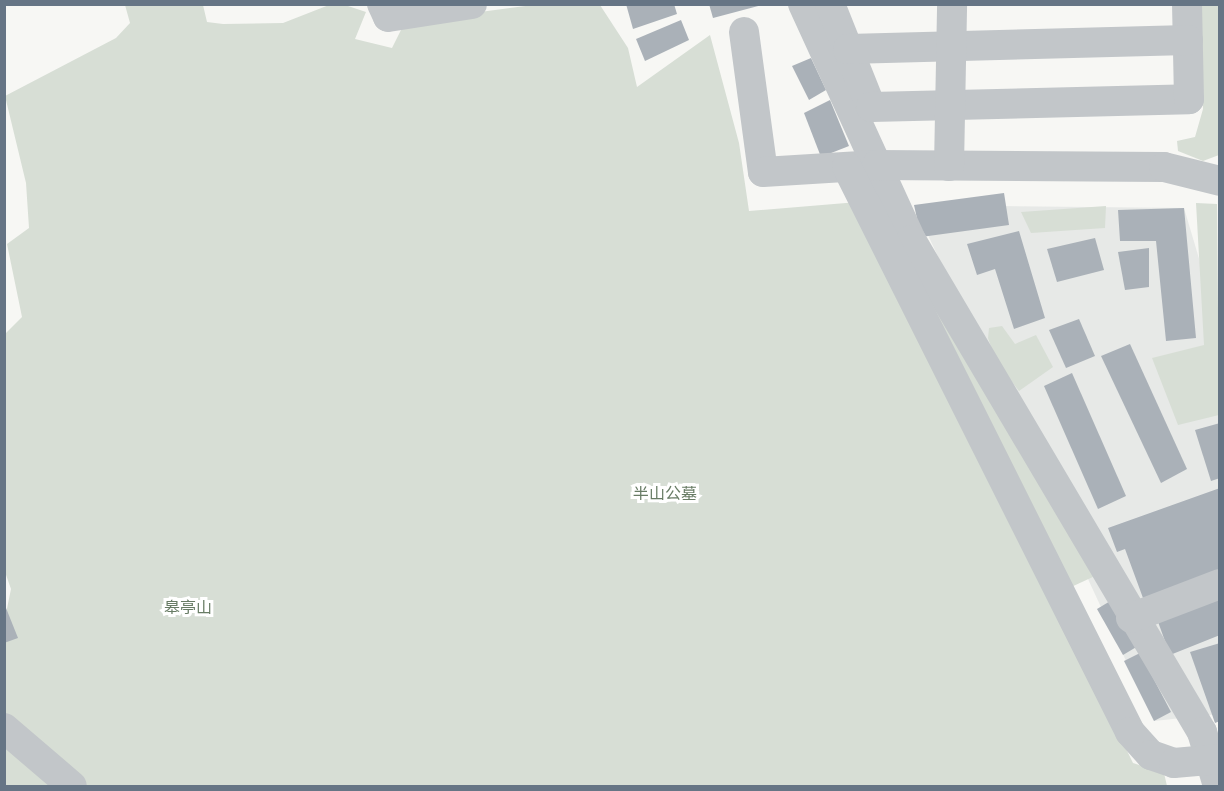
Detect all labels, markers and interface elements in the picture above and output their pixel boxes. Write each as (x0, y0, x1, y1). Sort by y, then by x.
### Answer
park label: 半山公墓 (633, 483, 697, 503)
park label: 皋亭山 (164, 597, 212, 617)

